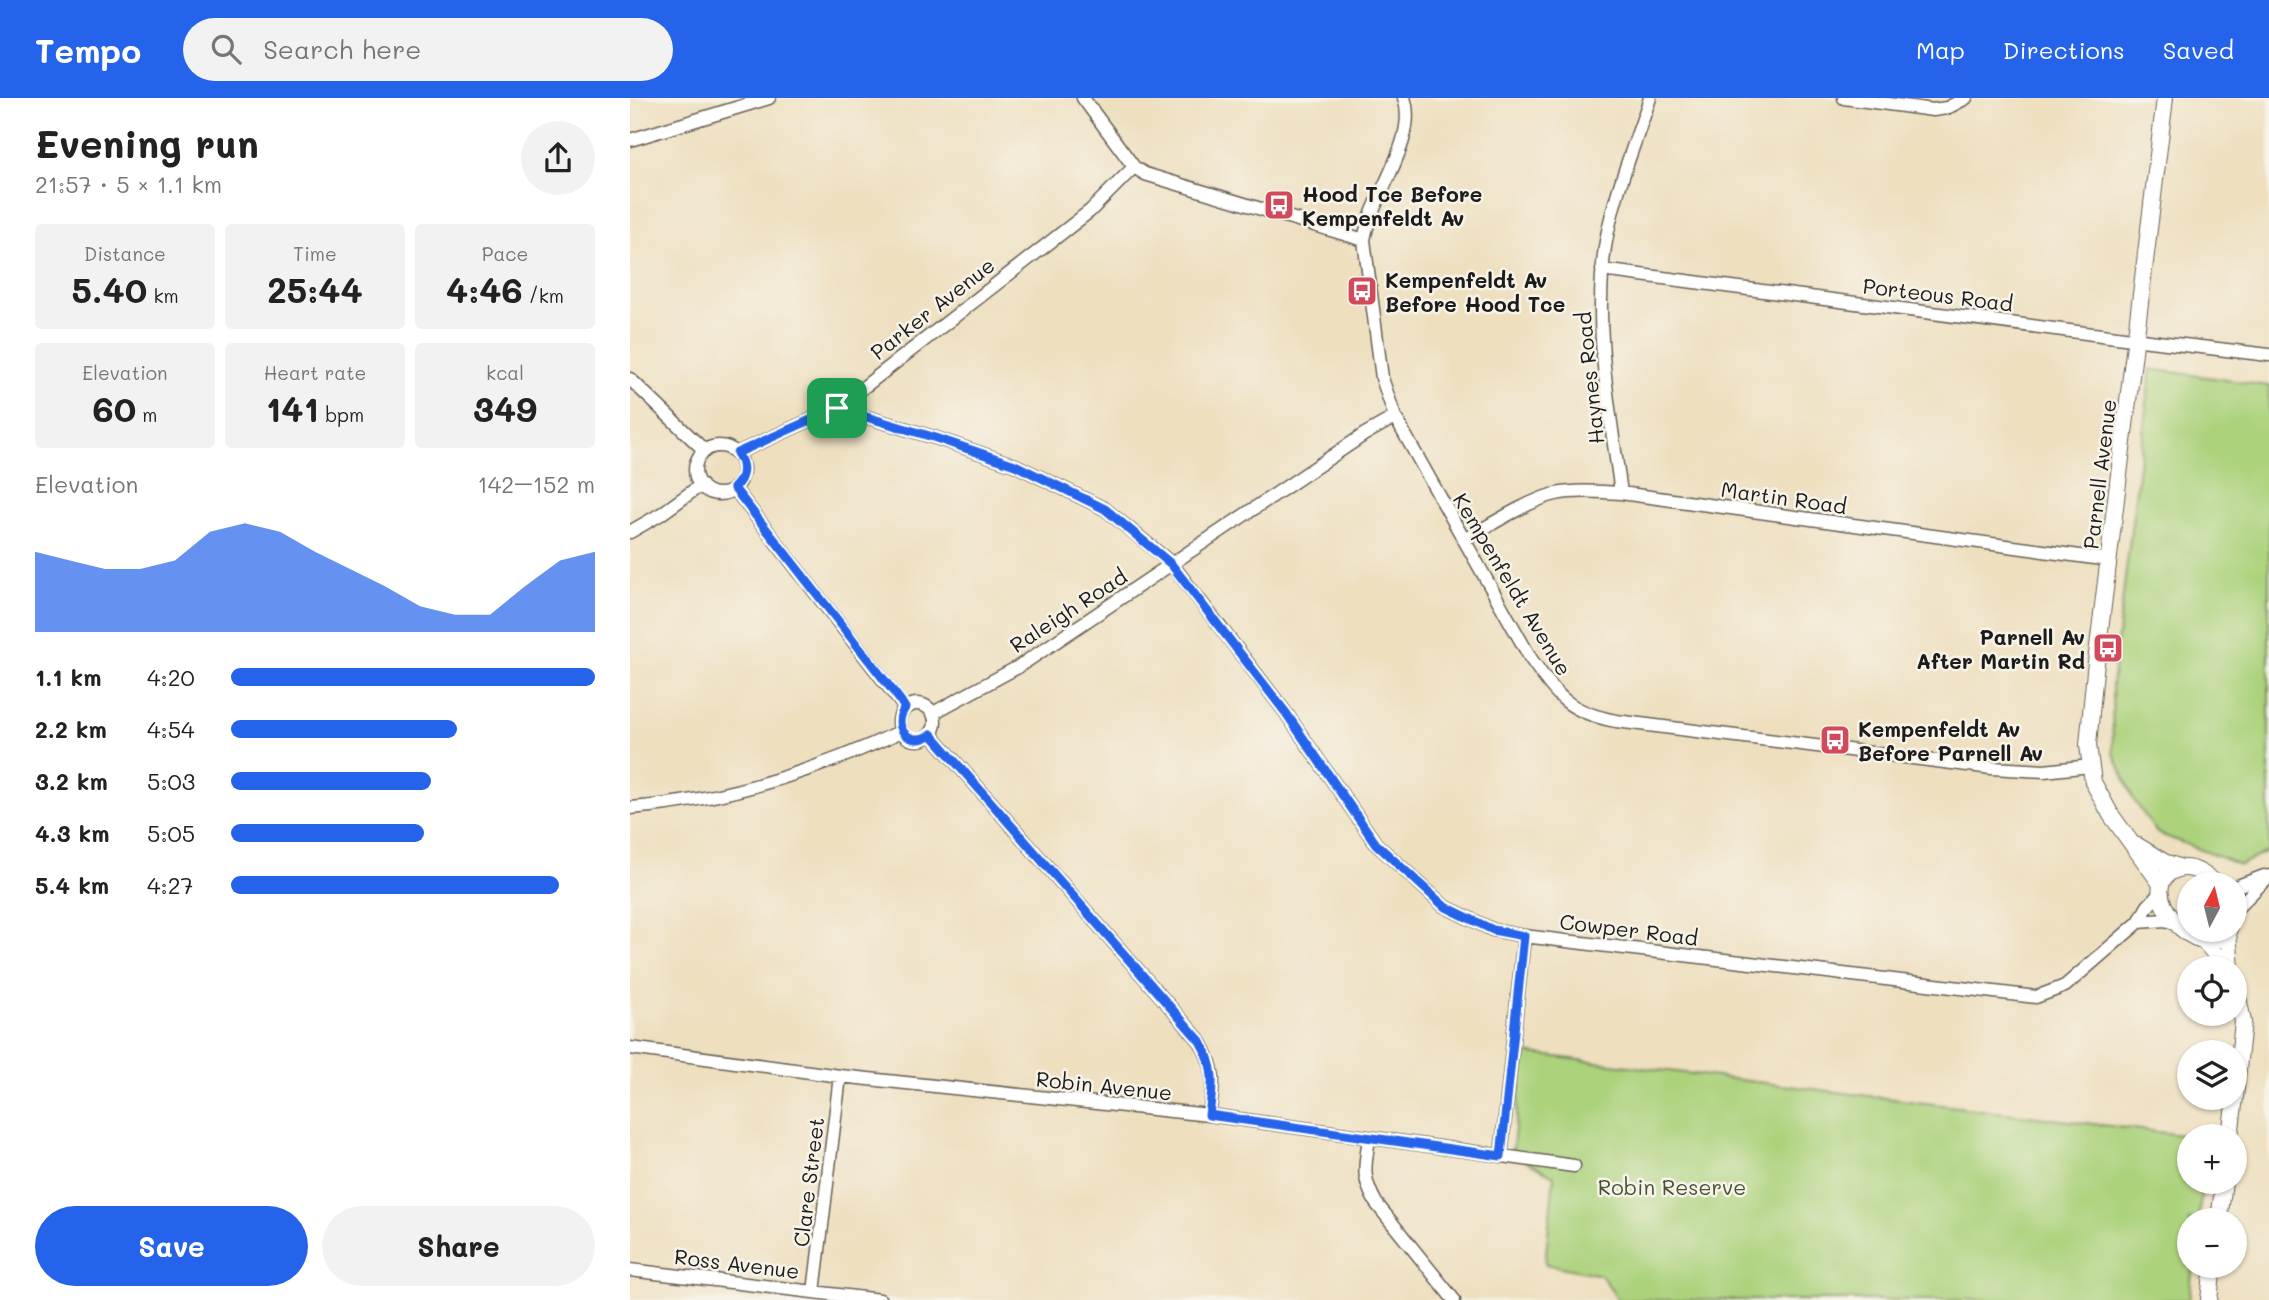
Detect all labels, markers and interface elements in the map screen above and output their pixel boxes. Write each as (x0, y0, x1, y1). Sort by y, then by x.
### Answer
search box (183, 18, 673, 81)
text: Tempo (35, 28, 141, 71)
icon: search (207, 30, 245, 68)
text: Search here (263, 32, 421, 66)
text: Map (1916, 34, 1965, 65)
text: Directions (2003, 34, 2125, 65)
text: Saved (2163, 34, 2234, 65)
text: Evening run (35, 118, 259, 168)
button: share (521, 121, 595, 195)
text: 21:57 · 5 × 1.1 km (35, 169, 222, 199)
place label: Hood Tce Before Kempenfeldt Av (1302, 180, 1482, 231)
bus stop icon: Hood Tce Before Kempenfeldt Av (1262, 188, 1296, 222)
text: Distance (84, 241, 166, 266)
text: Time (293, 241, 337, 266)
text: Pace (482, 241, 528, 266)
street label: Parker Avenue (864, 251, 1000, 365)
text: 5.40 (71, 266, 147, 312)
text: 25:44 (267, 266, 363, 312)
text: 4:46 (446, 266, 523, 312)
place label: Kempenfeldt Av Before Hood Tce (1385, 266, 1565, 317)
street label: Porteous Road (1861, 271, 2015, 317)
bus stop icon: Kempenfeldt Av Before Hood Tce (1345, 274, 1379, 308)
text: km (147, 283, 179, 308)
text: /km (523, 283, 564, 308)
street label: Haynes Road (1569, 311, 1609, 445)
text: Elevation (82, 360, 168, 385)
text: Heart rate (264, 360, 366, 385)
text: kcal (486, 360, 524, 385)
pin (807, 378, 867, 438)
text: 60 (93, 385, 136, 431)
text: 141 (266, 385, 319, 431)
text: 349 (473, 385, 537, 431)
icon: arrive (818, 389, 856, 427)
street label: Parnell Avenue (2076, 397, 2122, 551)
text: m (136, 402, 157, 427)
text: bpm (319, 402, 364, 427)
text: Elevation (35, 469, 138, 499)
text: 142–152 m (477, 469, 595, 499)
street label: Martin Road (1719, 475, 1849, 519)
street label: Kempenfeldt Avenue (1448, 488, 1578, 680)
street label: Raleigh Road (1004, 562, 1132, 658)
place label: Parnell Av After Martin Rd (1916, 623, 2085, 674)
bus stop icon: Parnell Av After Martin Rd (2091, 631, 2125, 665)
text: 1.1 km (35, 662, 101, 692)
text: 4:20 (147, 662, 195, 692)
text: 2.2 km (35, 714, 107, 744)
text: 4:54 (147, 714, 195, 744)
place label: Kempenfeldt Av Before Parnell Av (1858, 715, 2043, 766)
bus stop icon: Kempenfeldt Av Before Parnell Av (1818, 723, 1852, 757)
text: 3.2 km (35, 766, 108, 796)
text: 5:03 (147, 766, 195, 796)
text: 4.3 km (35, 818, 109, 848)
text: 5:05 (147, 818, 195, 848)
text: 5.4 km (35, 870, 109, 900)
text: 4:27 (147, 870, 193, 900)
north arrow (2177, 872, 2247, 942)
map controls (2177, 872, 2247, 1278)
street label: Cowper Road (1558, 907, 1700, 951)
button: locate (2177, 956, 2247, 1026)
button: layers (2177, 1040, 2247, 1110)
street label: Robin Avenue (1035, 1064, 1173, 1106)
street label: Clare Street (787, 1116, 829, 1248)
button: + (2177, 1124, 2247, 1194)
park label: Robin Reserve (1598, 1173, 1746, 1200)
button: Save (35, 1206, 308, 1286)
button: Share (322, 1206, 595, 1286)
button: − (2177, 1208, 2247, 1278)
street label: Ross Avenue (673, 1242, 801, 1284)

